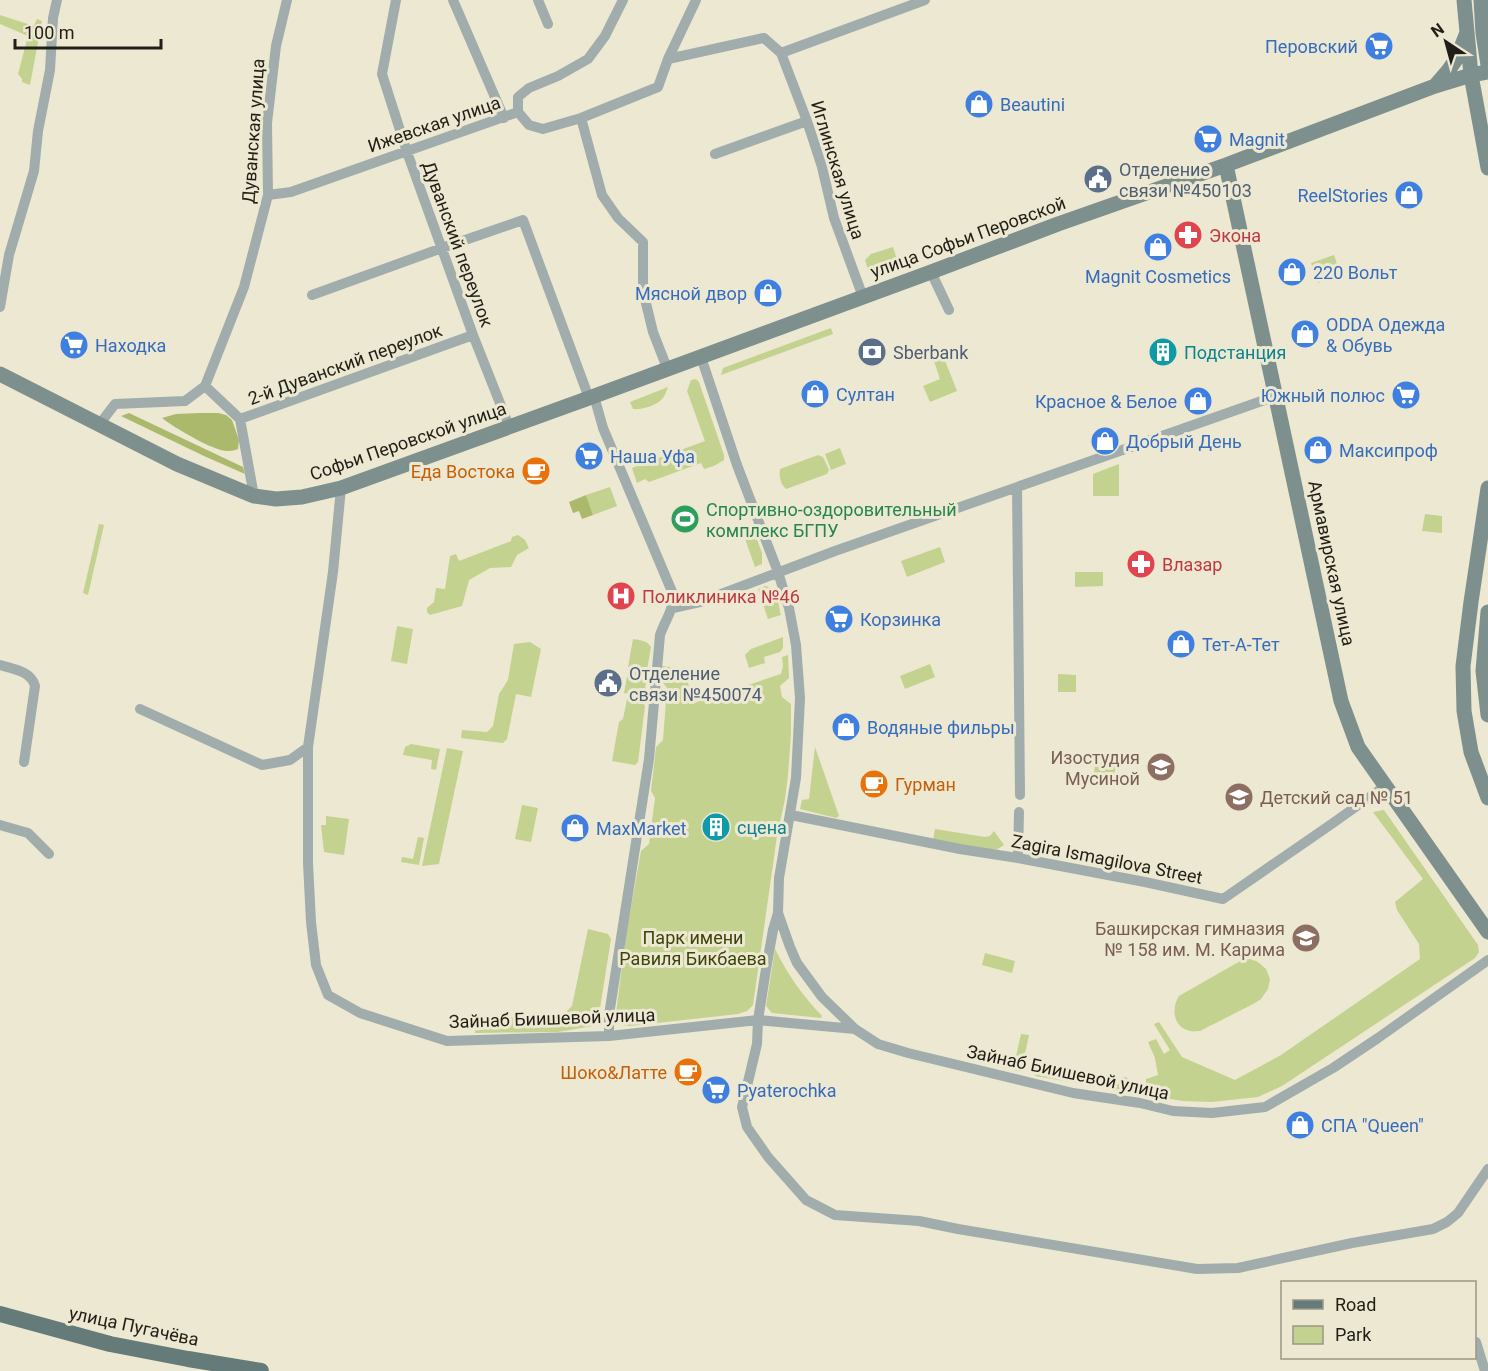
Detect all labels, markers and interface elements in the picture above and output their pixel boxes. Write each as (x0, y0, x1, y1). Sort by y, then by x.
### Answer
scale bar (15, 12, 160, 50)
north arrow (1416, 12, 1476, 72)
text: N (1427, 19, 1448, 41)
text: 100 m (24, 22, 75, 43)
supermarket icon: Перовский (1363, 30, 1395, 62)
place label: Перовский (1265, 36, 1358, 57)
street label: Дуванская улица (237, 58, 269, 204)
shop icon: Beautini (963, 88, 995, 120)
street label: Ижевская улица (365, 91, 503, 157)
place label: Beautini (1000, 94, 1065, 115)
street label: Иглинская улица (807, 98, 869, 242)
supermarket icon: Magnit (1192, 123, 1224, 155)
place label: Magnit (1229, 129, 1285, 150)
street label: Дуванский переулок (418, 158, 498, 330)
place label: Отделение связи №450103 (1119, 159, 1252, 201)
public building icon: Отделение связи №450103 (1082, 163, 1114, 195)
shop icon: ReelStories (1393, 179, 1425, 211)
place label: ReelStories (1297, 185, 1388, 206)
street label: улица Софьи Перовской (868, 192, 1068, 282)
pharmacy icon: Экона (1172, 219, 1204, 251)
place label: Экона (1209, 225, 1261, 246)
shop icon: Magnit Cosmetics (1142, 231, 1174, 263)
shop icon: 220 Вольт (1276, 256, 1308, 288)
place label: 220 Вольт (1313, 262, 1398, 283)
place label: Magnit Cosmetics (1085, 266, 1231, 287)
shop icon: Мясной двор (752, 277, 784, 309)
place label: Мясной двор (635, 283, 747, 304)
place label: ODDA Одежда & Обувь (1326, 314, 1445, 356)
shop icon: ODDA Одежда & Обувь (1289, 318, 1321, 350)
street label: 2-й Дуванский переулок (245, 319, 445, 409)
supermarket icon: Находка (58, 329, 90, 361)
place label: Находка (95, 335, 166, 356)
bank icon: Sberbank (856, 336, 888, 368)
building icon: Подстанция (1147, 336, 1179, 368)
place label: Sberbank (893, 342, 969, 363)
place label: Подстанция (1184, 342, 1286, 363)
shop icon: Султан (799, 378, 831, 410)
supermarket icon: Южный полюс (1390, 379, 1422, 411)
place label: Султан (836, 384, 895, 405)
shop icon: Красное & Белое (1182, 385, 1214, 417)
place label: Южный полюс (1261, 385, 1385, 406)
place label: Красное & Белое (1035, 391, 1177, 412)
street label: Софьи Перовской улица (307, 398, 509, 484)
shop icon: Добрый День (1089, 425, 1121, 457)
place label: Добрый День (1126, 431, 1242, 452)
shop icon: Максипроф (1302, 434, 1334, 466)
supermarket icon: Наша Уфа (573, 440, 605, 472)
place label: Максипроф (1339, 440, 1438, 461)
place label: Наша Уфа (610, 446, 695, 467)
cafe icon: Еда Востока (520, 455, 552, 487)
place label: Еда Востока (411, 461, 515, 482)
street label: Армавирская улица (1304, 478, 1360, 648)
place label: Спортивно-оздоровительный комплекс БГПУ (706, 499, 957, 541)
sports icon: Спортивно-оздоровительный комплекс БГПУ (669, 503, 701, 535)
pharmacy icon: Влазар (1125, 548, 1157, 580)
place label: Влазар (1162, 554, 1222, 575)
hospital icon: Поликлиника №46 (605, 580, 637, 612)
place label: Поликлиника №46 (642, 586, 800, 607)
supermarket icon: Корзинка (823, 603, 855, 635)
place label: Корзинка (860, 609, 941, 630)
shop icon: Тет-А-Тет (1165, 628, 1197, 660)
place label: Тет-А-Тет (1202, 634, 1280, 655)
place label: Отделение связи №450074 (629, 663, 762, 705)
public building icon: Отделение связи №450074 (592, 667, 624, 699)
shop icon: Водяные фильры (830, 711, 862, 743)
place label: Водяные фильры (867, 717, 1015, 738)
place label: Изостудия Мусиной (1050, 747, 1140, 789)
school or university icon: Изостудия Мусиной (1145, 751, 1177, 783)
cafe icon: Гурман (858, 768, 890, 800)
place label: Гурман (895, 774, 956, 795)
school or university icon: Детский сад № 51 (1223, 781, 1255, 813)
place label: Детский сад № 51 (1260, 787, 1413, 808)
building icon: сцена (700, 811, 732, 843)
shop icon: MaxMarket (559, 812, 591, 844)
place label: сцена (737, 817, 787, 838)
place label: MaxMarket (596, 818, 687, 839)
street label: Zagira Ismagilova Street (1010, 830, 1204, 888)
place label: Башкирская гимназия № 158 им. М. Карима (1095, 918, 1285, 960)
school or university icon: Башкирская гимназия № 158 им. М. Карима (1290, 922, 1322, 954)
park label: Парк имени Равиля Бикбаева (619, 927, 767, 969)
street label: Зайнаб Биишевой улица (448, 1004, 656, 1032)
street label: Зайнаб Биишевой улица (965, 1040, 1171, 1104)
cafe icon: Шоко&Латте (672, 1056, 704, 1088)
place label: Шоко&Латте (560, 1062, 667, 1083)
supermarket icon: Pyaterochka (700, 1074, 732, 1106)
place label: Pyaterochka (737, 1080, 837, 1101)
shop icon: СПА "Queen" (1284, 1109, 1316, 1141)
place label: СПА "Queen" (1321, 1115, 1424, 1136)
legend (1281, 1281, 1476, 1359)
text: Road (1335, 1294, 1376, 1315)
street label: улица Пугачёва (67, 1302, 201, 1350)
text: Park (1335, 1324, 1372, 1345)

